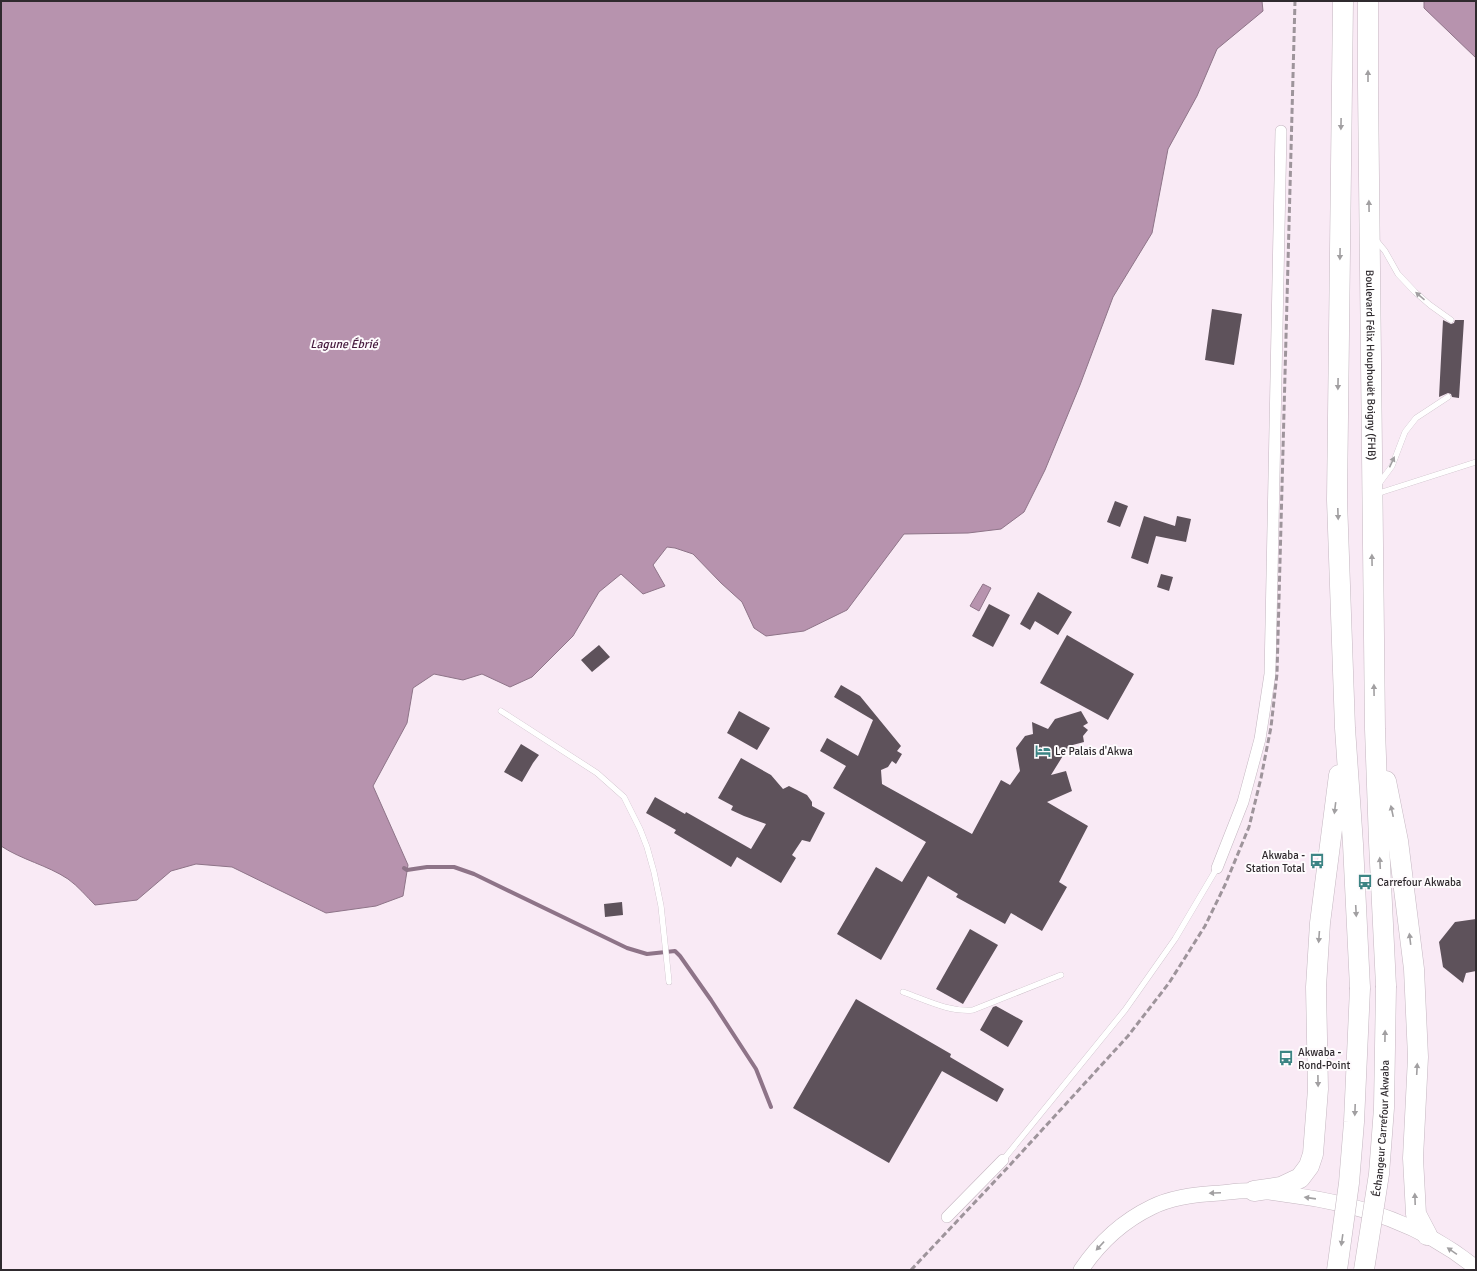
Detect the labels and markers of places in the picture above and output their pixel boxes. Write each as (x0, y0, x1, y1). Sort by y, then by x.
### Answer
hotel icon: Le Palais d'Akwa (1034, 742, 1052, 760)
place label: Le Palais d'Akwa (1055, 745, 1133, 758)
place label: Akwaba - Station Total (1246, 849, 1305, 875)
bus stop icon: Akwaba - Station Total (1308, 852, 1326, 870)
bus stop icon: Carrefour Akwaba (1356, 873, 1374, 891)
place label: Carrefour Akwaba (1377, 876, 1462, 889)
place label: Akwaba - Rond-Point (1298, 1046, 1351, 1072)
bus stop icon: Akwaba - Rond-Point (1277, 1049, 1295, 1067)

